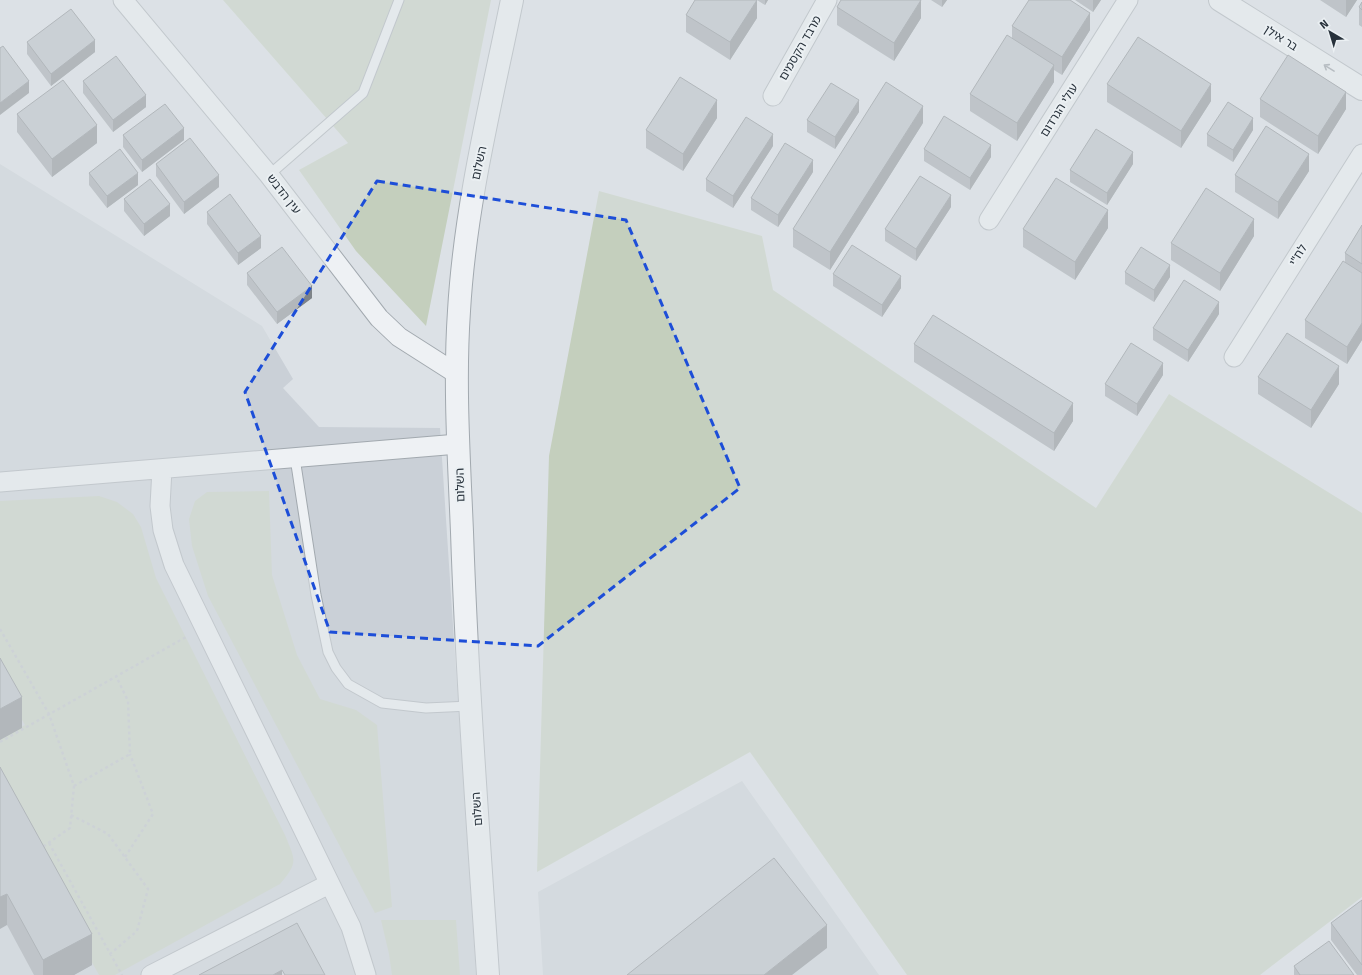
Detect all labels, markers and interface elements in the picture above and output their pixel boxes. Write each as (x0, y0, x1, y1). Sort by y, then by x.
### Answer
north arrow (1310, 12, 1350, 52)
street label: מרבד הקסמים (776, 13, 824, 83)
text: N (1317, 17, 1331, 32)
street label: בר אילן (1262, 22, 1301, 54)
one-way arrow (1324, 64, 1335, 72)
street label: עולי הגרדום (1037, 81, 1081, 139)
street label: השלום (469, 145, 489, 181)
street label: עין הדבש (264, 171, 304, 217)
street label: לח"י (1286, 242, 1310, 268)
street label: השלום (452, 468, 468, 502)
street label: השלום (469, 791, 485, 827)

